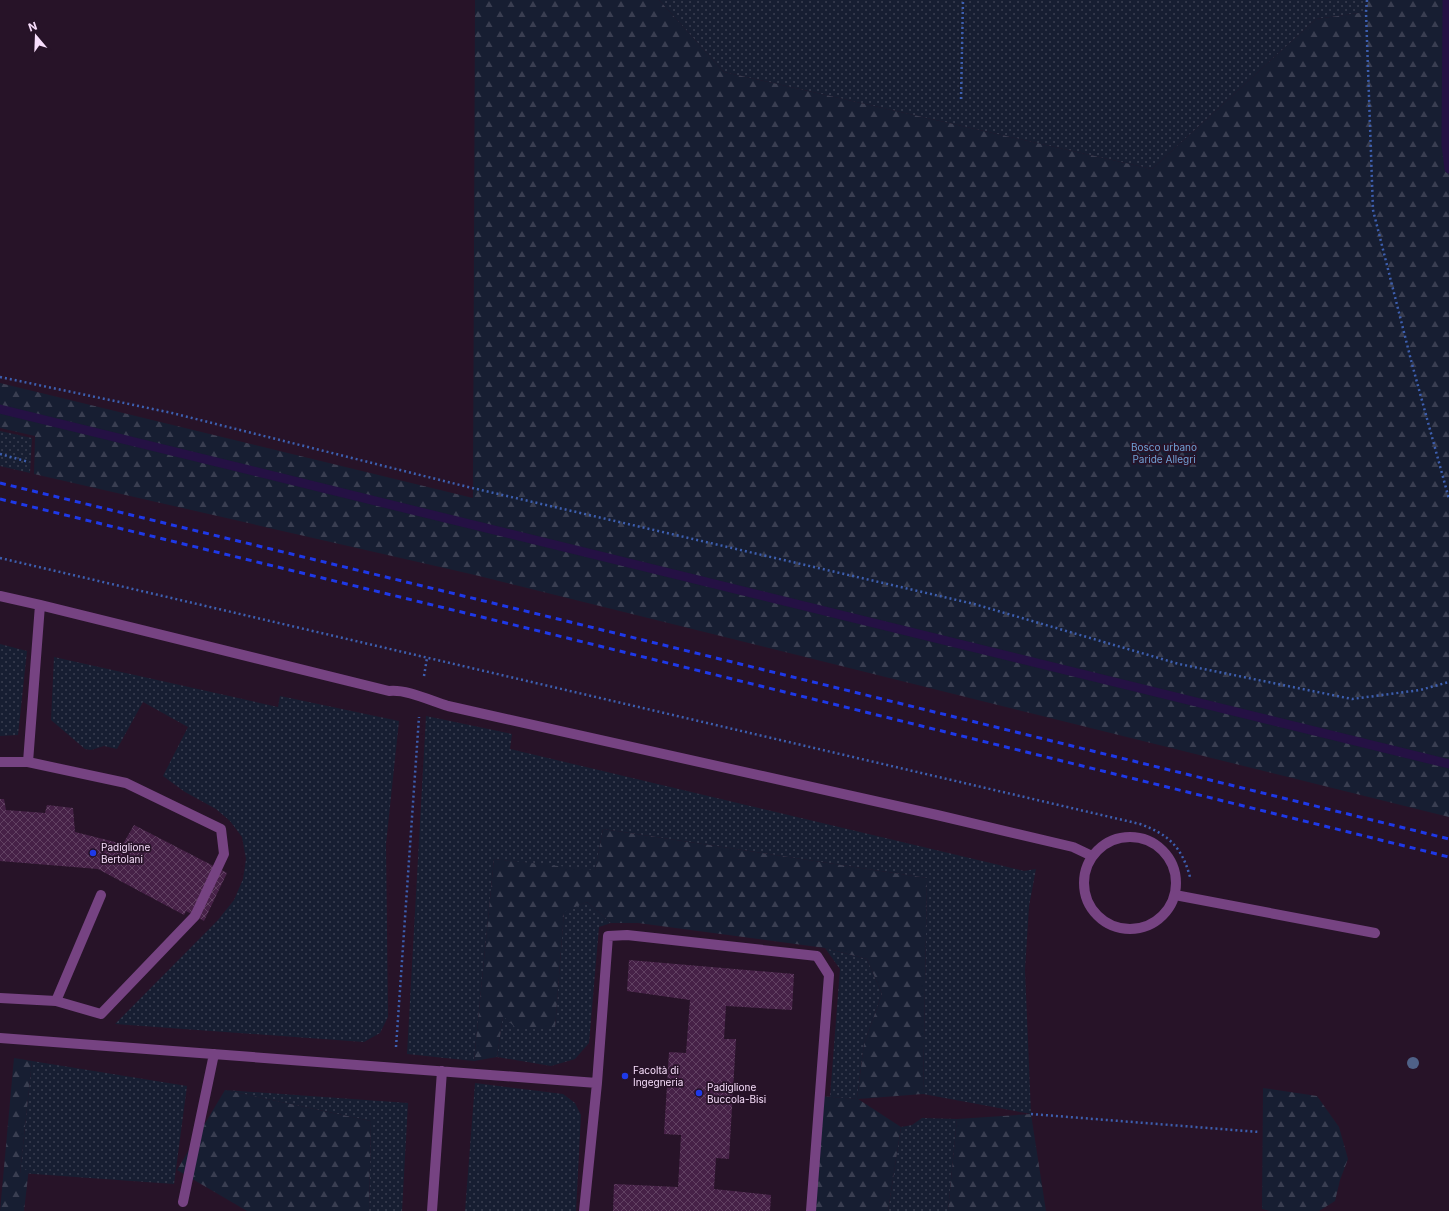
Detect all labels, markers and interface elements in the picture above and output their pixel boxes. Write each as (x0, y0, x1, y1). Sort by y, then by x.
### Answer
north arrow (16, 16, 56, 56)
text: N (26, 19, 39, 35)
park label: Bosco urbano Paride Allegri (1131, 441, 1197, 465)
place label: Padiglione Bertolani (101, 841, 150, 865)
marker: Padiglione Bertolani (88, 848, 98, 858)
place label: Facoltà di Ingegneria (633, 1064, 683, 1088)
marker: Facoltà di Ingegneria (620, 1071, 630, 1081)
place label: Padiglione Buccola-Bisi (707, 1081, 766, 1105)
marker: Padiglione Buccola-Bisi (694, 1088, 704, 1098)

